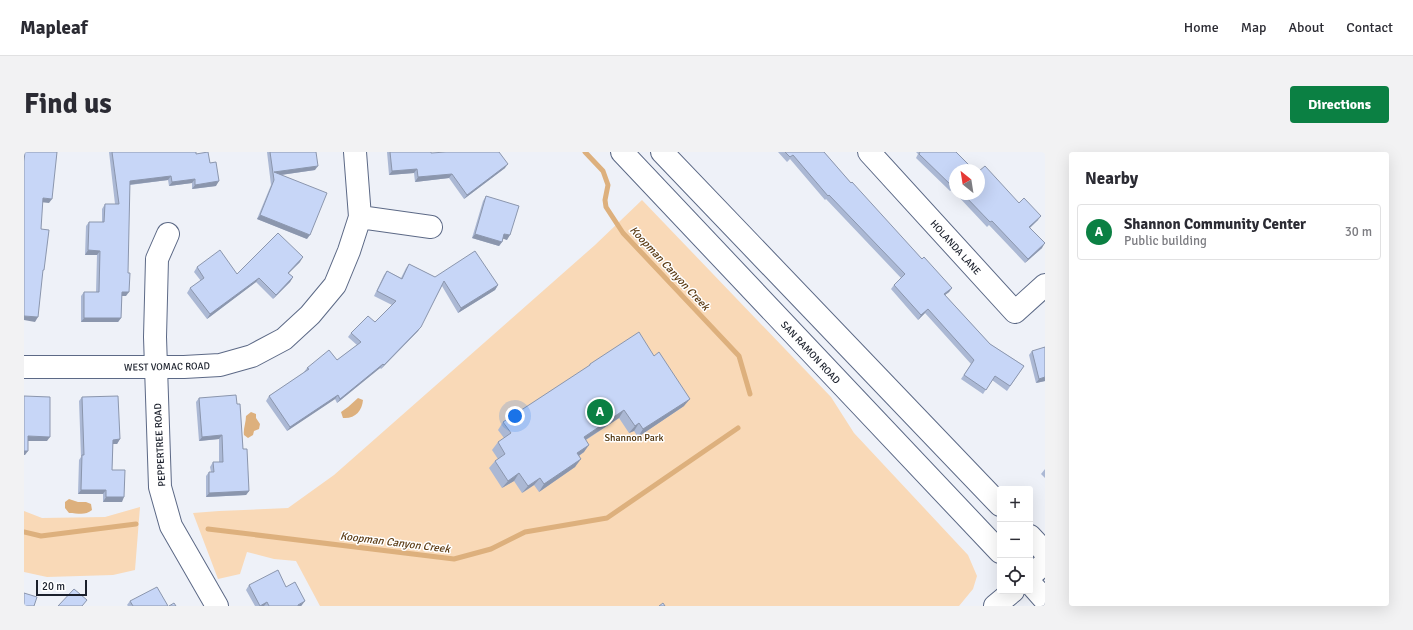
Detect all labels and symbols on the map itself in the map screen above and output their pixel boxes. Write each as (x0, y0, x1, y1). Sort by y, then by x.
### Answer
north arrow (949, 164, 985, 200)
street label: HOLANDA LANE (927, 218, 983, 278)
water label: Koopman Canyon Creek (627, 223, 713, 314)
street label: SAN RAMON ROAD (778, 319, 842, 387)
street label: WEST VOMAC ROAD (124, 360, 210, 374)
pin: A (587, 397, 613, 427)
street label: PEPPERTREE ROAD (152, 403, 168, 487)
your location (505, 406, 525, 426)
park label: Shannon Park (604, 432, 664, 444)
water label: Koopman Canyon Creek (339, 529, 452, 556)
scale bar (36, 578, 87, 597)

